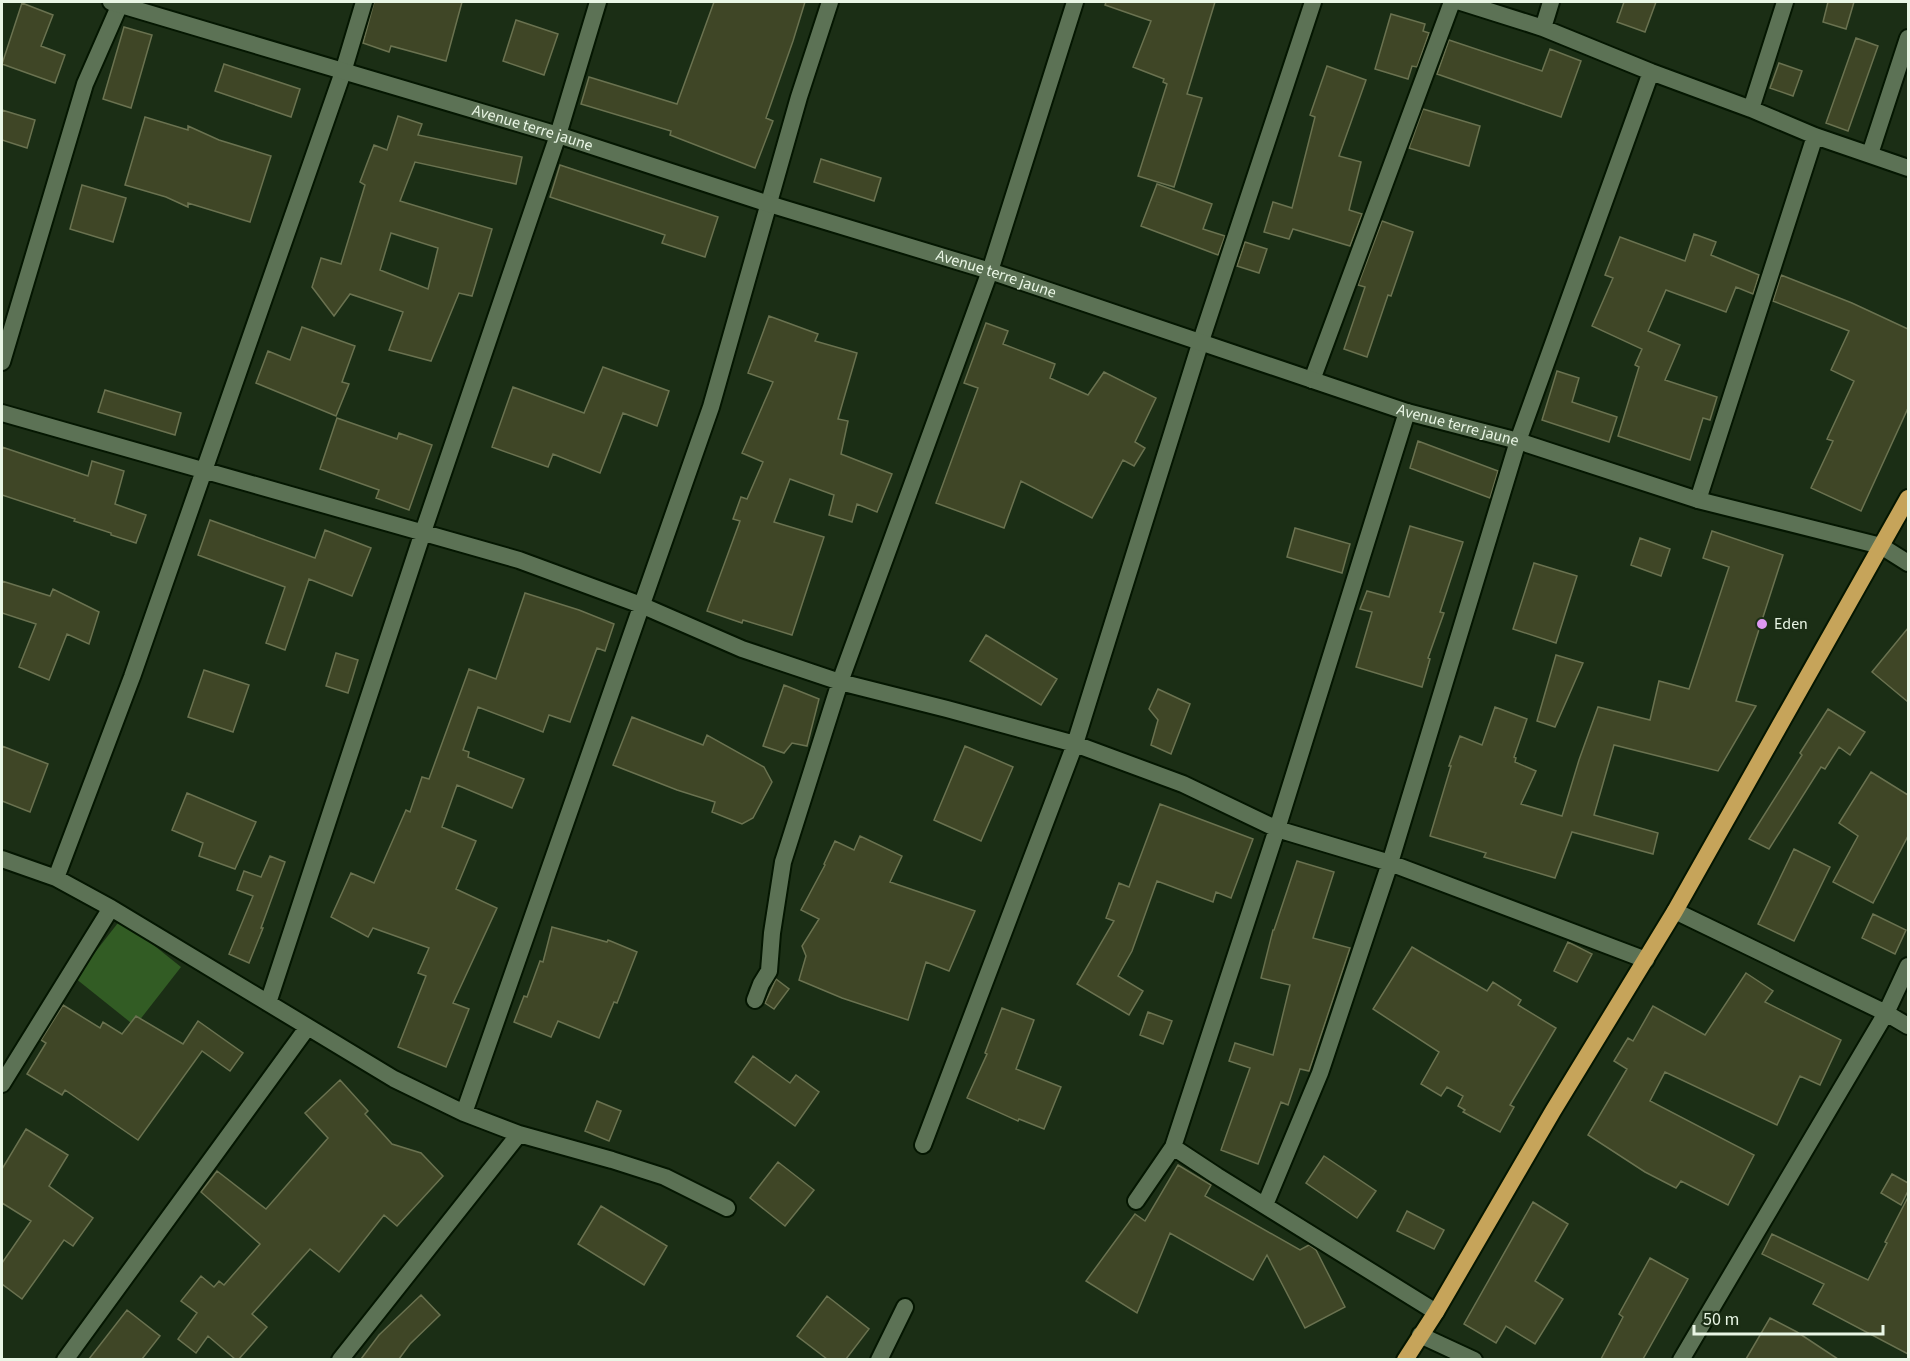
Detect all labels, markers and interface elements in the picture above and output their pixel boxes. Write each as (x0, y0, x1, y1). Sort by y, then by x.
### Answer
street label: Avenue terre jaune (470, 99, 596, 157)
street label: Avenue terre jaune (933, 244, 1059, 304)
street label: Avenue terre jaune (1394, 398, 1521, 452)
place label: Eden (1774, 613, 1808, 635)
marker: Eden (1755, 617, 1769, 631)
scale bar (1694, 1298, 1883, 1336)
text: 50 m (1703, 1307, 1739, 1332)

